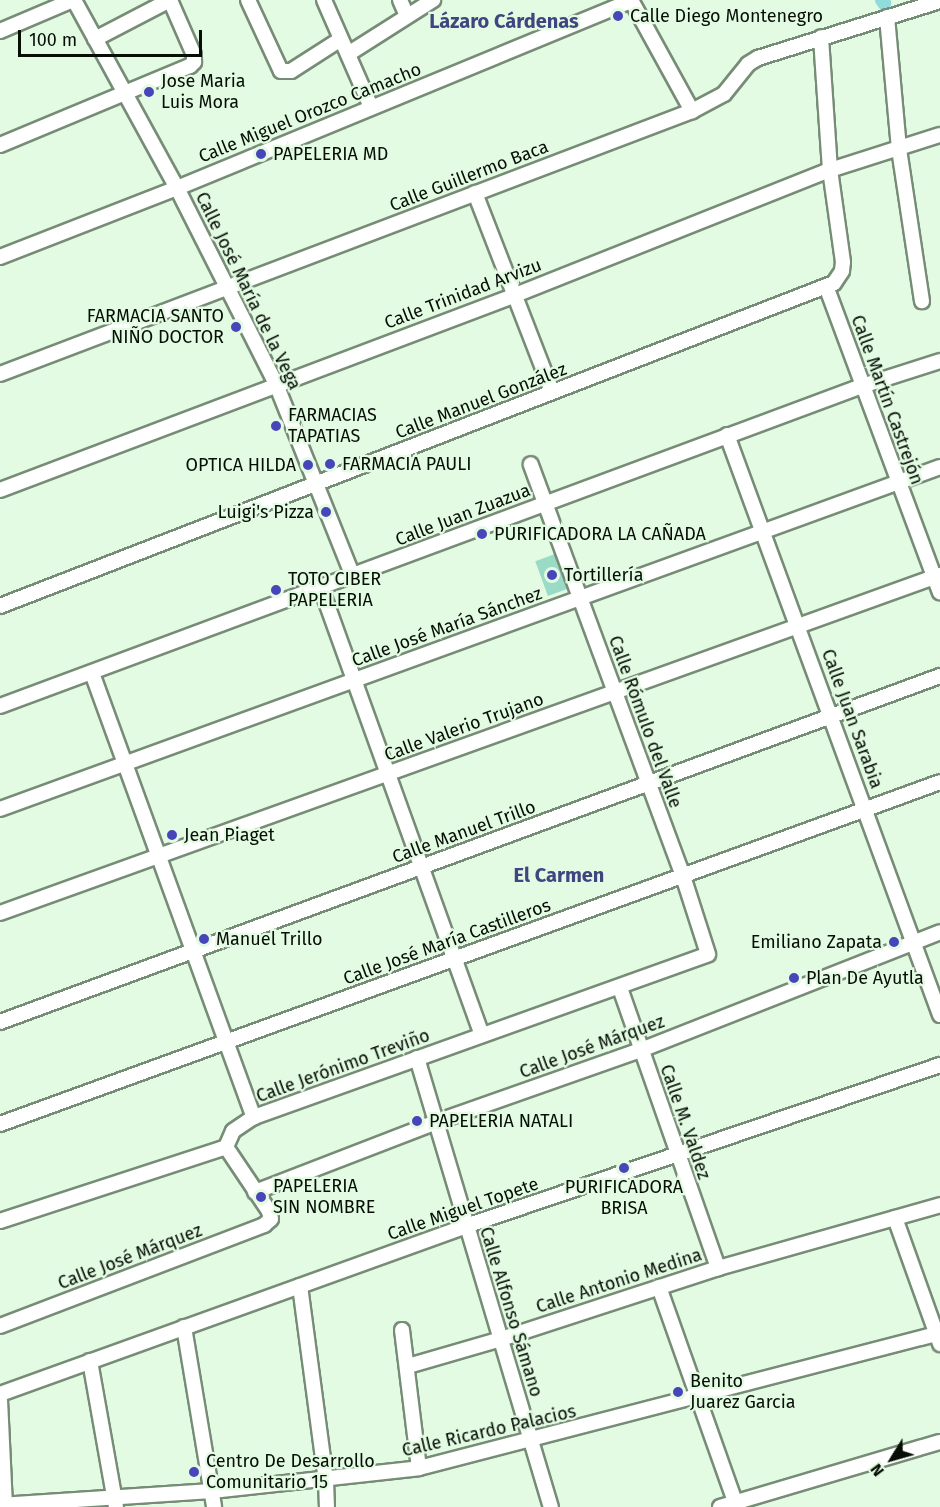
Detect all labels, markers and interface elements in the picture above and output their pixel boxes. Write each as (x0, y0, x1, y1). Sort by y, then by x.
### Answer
place label: Calle Diego Montenegro (630, 5, 823, 27)
district label: Lázaro Cárdenas (429, 9, 579, 33)
marker: Calle Diego Montenegro (611, 9, 625, 23)
scale bar (21, 18, 206, 56)
text: 100 m (29, 29, 77, 51)
street label: Calle Miguel Orozco Camacho (196, 58, 424, 168)
place label: Jose Maria Luis Mora (161, 71, 246, 113)
marker: Jose Maria Luis Mora (142, 85, 156, 99)
street label: Calle Guillermo Baca (387, 136, 551, 216)
place label: PAPELERIA MD (273, 143, 388, 165)
marker: PAPELERIA MD (254, 147, 268, 161)
street label: Calle José María de la Vega (191, 189, 305, 393)
street label: Calle Trinidad Arvizu (381, 254, 545, 334)
place label: FARMACIA SANTO NIÑO DOCTOR (87, 306, 224, 348)
street label: Calle Martín Castrejón (846, 312, 928, 488)
marker: FARMACIA SANTO NIÑO DOCTOR (229, 320, 243, 334)
street label: Calle Manuel González (392, 358, 570, 444)
place label: FARMACIAS TAPATIAS (288, 405, 377, 448)
marker: FARMACIAS TAPATIAS (269, 419, 283, 433)
place label: FARMACIA PAULI (342, 453, 471, 475)
place label: OPTICA HILDA (186, 454, 296, 476)
marker: FARMACIA PAULI (323, 457, 337, 471)
marker: OPTICA HILDA (301, 458, 315, 472)
street label: Calle Juan Zuazua (392, 479, 534, 551)
place label: Luigi's Pizza (218, 501, 314, 523)
marker: Luigi's Pizza (319, 505, 333, 519)
place label: PURIFICADORA LA CAÑADA (494, 523, 706, 545)
marker: PURIFICADORA LA CAÑADA (475, 527, 489, 541)
place label: Tortillería (564, 564, 643, 586)
marker: Tortillería (545, 568, 559, 582)
place label: TOTO CIBER PAPELERIA (288, 569, 381, 612)
marker: TOTO CIBER PAPELERIA (269, 583, 283, 597)
street label: Calle José María Sánchez (349, 583, 545, 671)
street label: Calle Rómulo del Valle (604, 633, 686, 811)
street label: Calle Juan Sarabia (817, 646, 887, 792)
street label: Calle Valerio Trujano (381, 688, 547, 766)
street label: Calle Manuel Trillo (389, 796, 539, 868)
place label: Jean Piaget (184, 824, 275, 846)
marker: Jean Piaget (165, 828, 179, 842)
district label: El Carmen (514, 863, 604, 887)
street label: Calle José María Castilleros (340, 894, 554, 990)
place label: Manuel Trillo (216, 928, 322, 950)
place label: Emiliano Zapata (751, 931, 882, 953)
marker: Manuel Trillo (197, 932, 211, 946)
marker: Emiliano Zapata (887, 935, 901, 949)
place label: Plan De Ayutla (806, 967, 924, 989)
marker: Plan De Ayutla (787, 971, 801, 985)
street label: Calle José Márquez (517, 1011, 667, 1083)
street label: Calle Jerónimo Treviño (253, 1025, 433, 1107)
street label: Calle M. Valdez (655, 1062, 715, 1182)
place label: PAPELERIA NATALI (429, 1110, 573, 1132)
marker: PAPELERIA NATALI (410, 1114, 424, 1128)
marker: PURIFICADORA BRISA (617, 1161, 631, 1175)
street label: Calle Miguel Topete (385, 1173, 541, 1245)
place label: PAPELERIA SIN NOMBRE (273, 1176, 375, 1218)
place label: PURIFICADORA BRISA (565, 1177, 683, 1220)
marker: PAPELERIA SIN NOMBRE (254, 1190, 268, 1204)
street label: Calle José Márquez (55, 1220, 205, 1294)
street label: Calle Alfonso Sámano (475, 1224, 547, 1400)
street label: Calle Antonio Medina (533, 1244, 705, 1318)
place label: Benito Juarez Garcia (690, 1371, 796, 1414)
marker: Benito Juarez Garcia (671, 1385, 685, 1399)
street label: Calle Ricardo Palacios (400, 1400, 578, 1462)
north arrow (862, 1429, 922, 1489)
place label: Centro De Desarrollo Comunitario 15 (206, 1451, 375, 1494)
text: N (866, 1460, 888, 1480)
marker: Centro De Desarrollo Comunitario 15 (187, 1465, 201, 1479)

